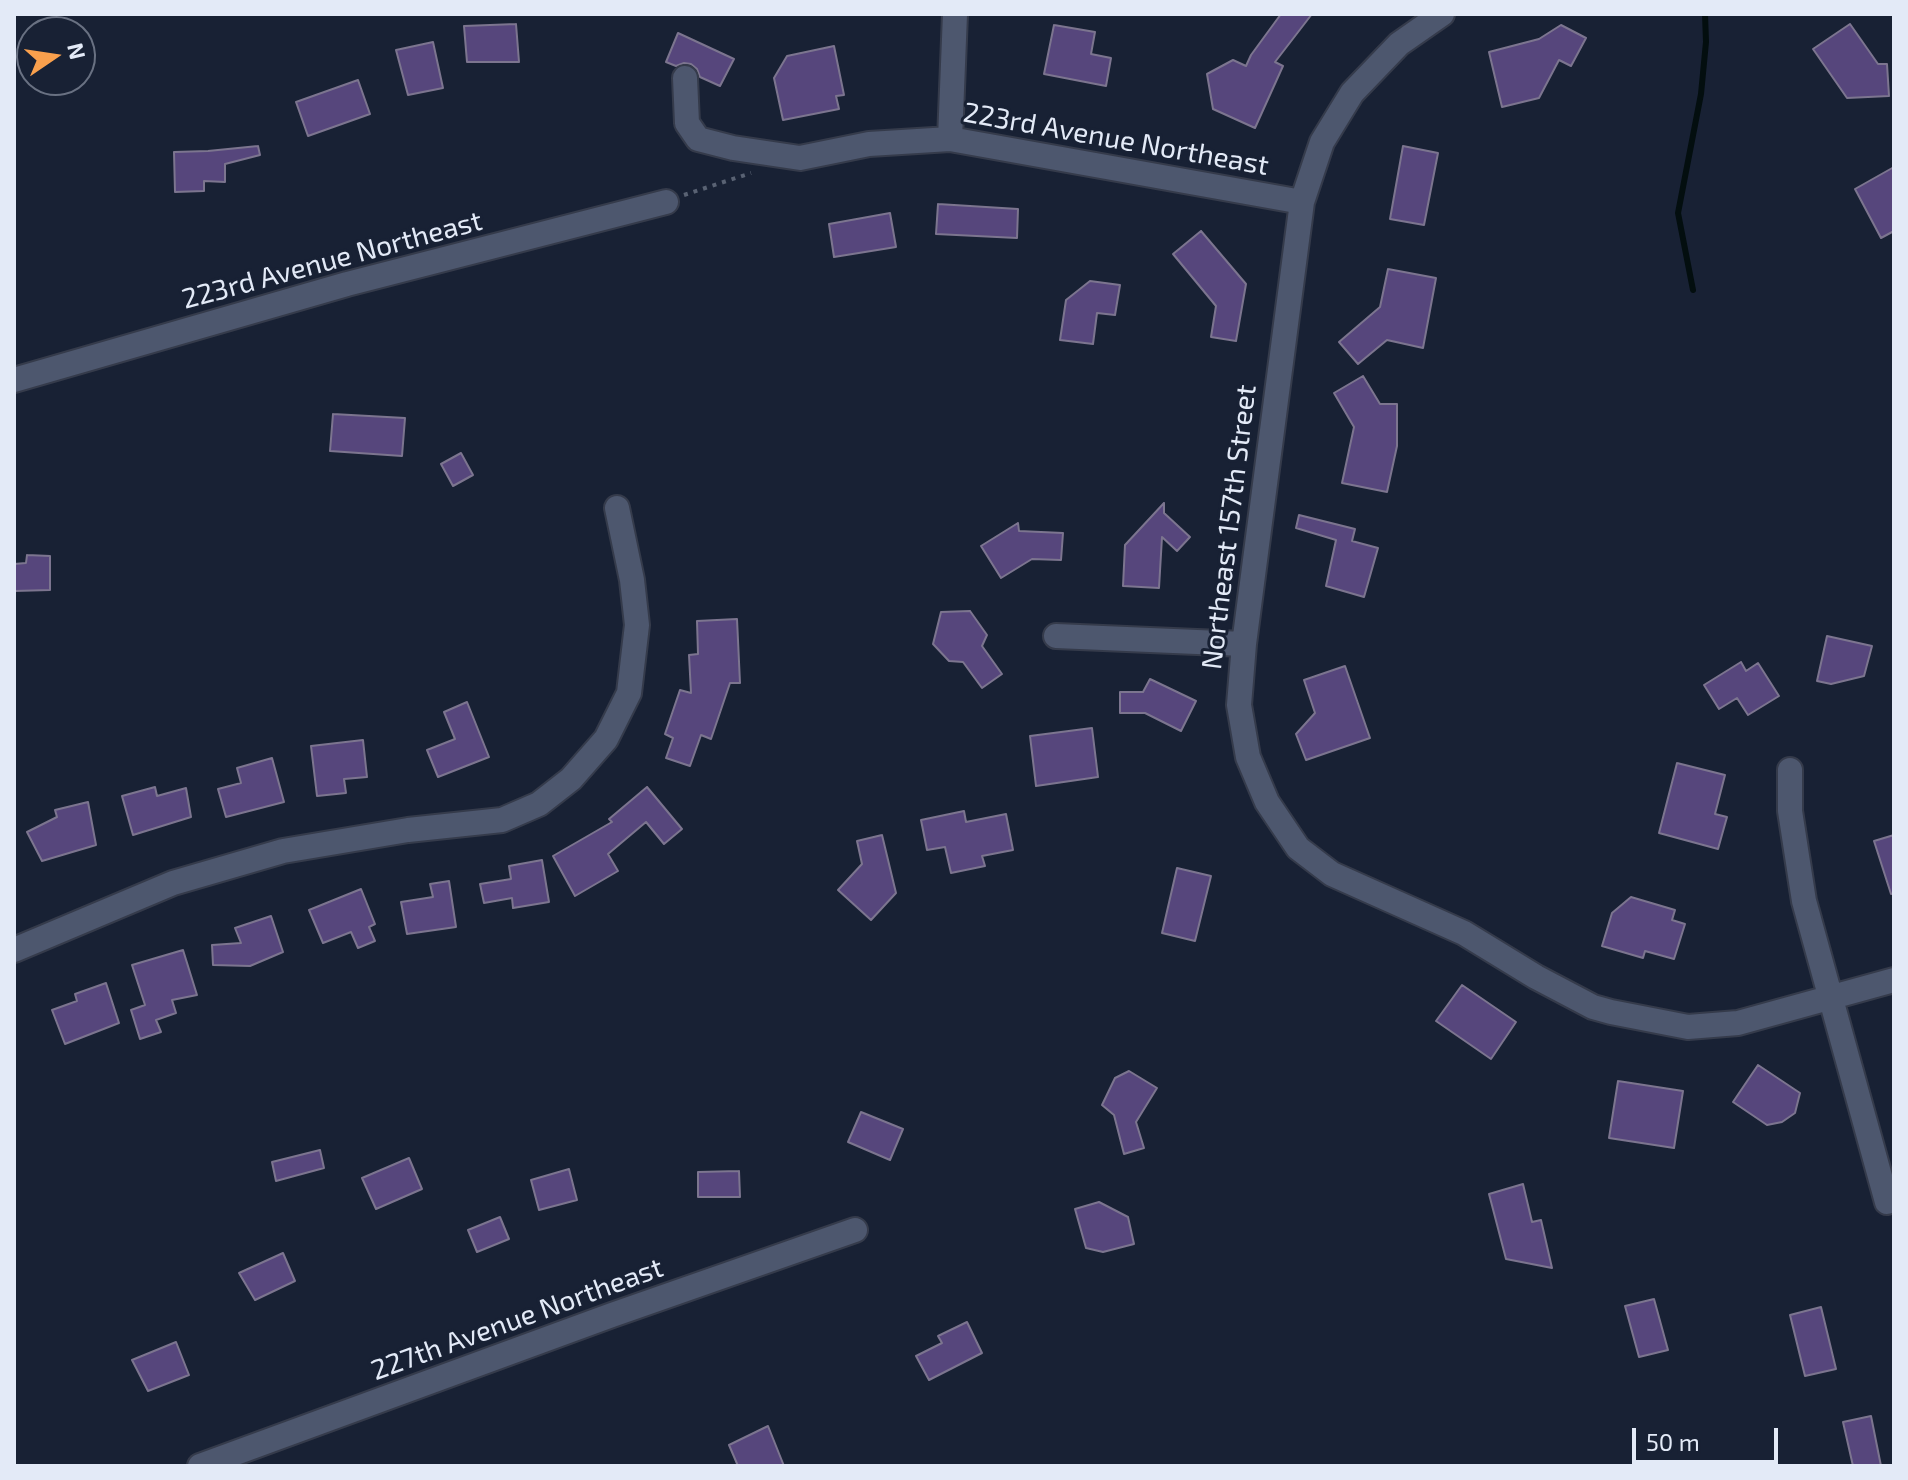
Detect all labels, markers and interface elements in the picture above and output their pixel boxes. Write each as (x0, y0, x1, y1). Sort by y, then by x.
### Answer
north arrow (16, 16, 96, 96)
text: N (63, 40, 92, 62)
street label: 223rd Avenue Northeast (961, 96, 1271, 182)
street label: 223rd Avenue Northeast (178, 204, 486, 316)
street label: Northeast 157th Street (1195, 383, 1263, 671)
street label: 227th Avenue Northeast (366, 1251, 668, 1387)
scale bar (1636, 1412, 1782, 1462)
text: 50 m (1646, 1427, 1700, 1456)

